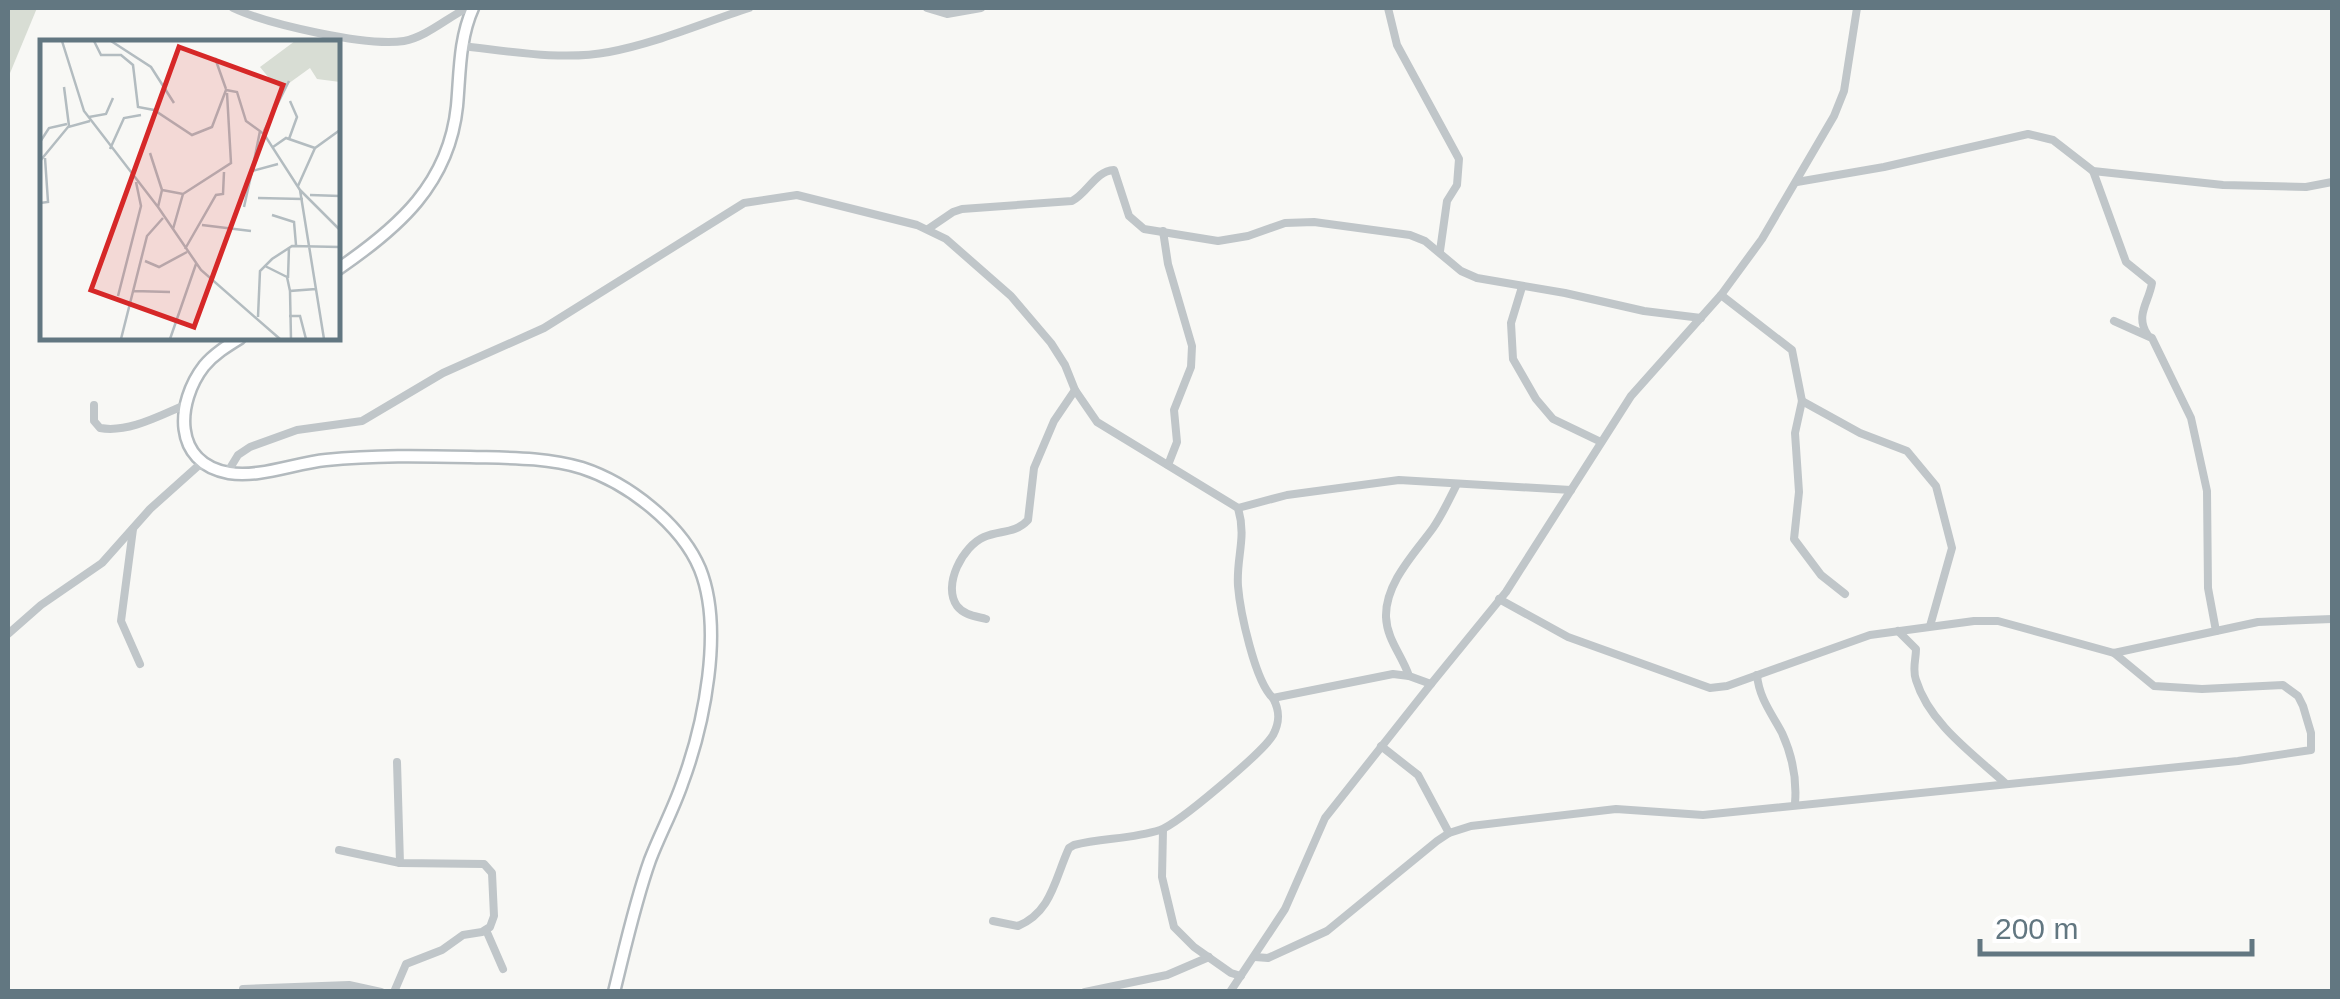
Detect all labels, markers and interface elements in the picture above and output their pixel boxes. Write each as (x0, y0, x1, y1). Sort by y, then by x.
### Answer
inset map (40, 40, 340, 340)
scale bar (1980, 894, 2252, 956)
text: 200 m (1995, 912, 2078, 945)

